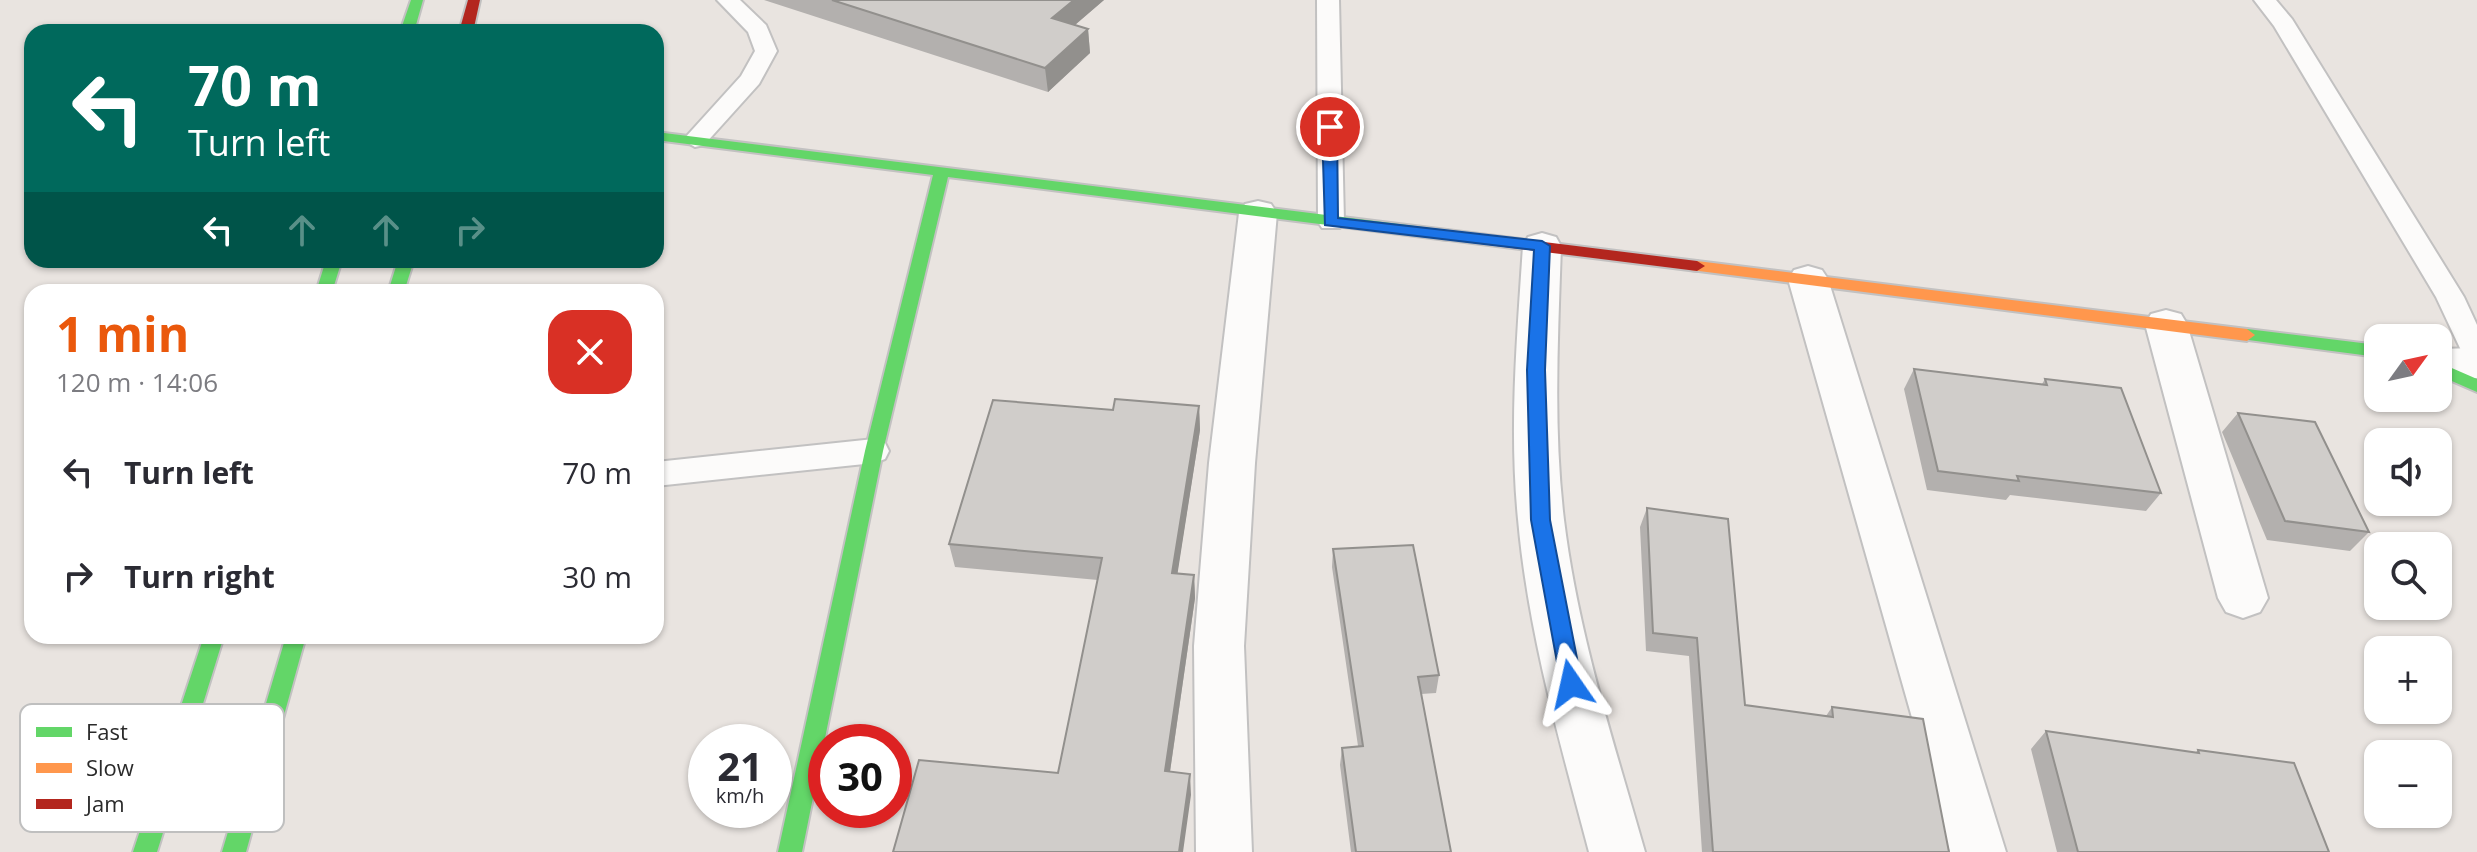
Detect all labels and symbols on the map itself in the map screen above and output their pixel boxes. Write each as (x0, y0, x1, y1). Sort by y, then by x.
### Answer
pin (1296, 93, 1364, 161)
north arrow (2364, 324, 2452, 412)
position arrow (1529, 642, 1613, 726)
legend (20, 704, 284, 832)
text: Fast (86, 716, 128, 746)
speed limit sign: 30 (808, 724, 912, 828)
text: Slow (86, 752, 134, 782)
text: Jam (84, 788, 125, 818)

